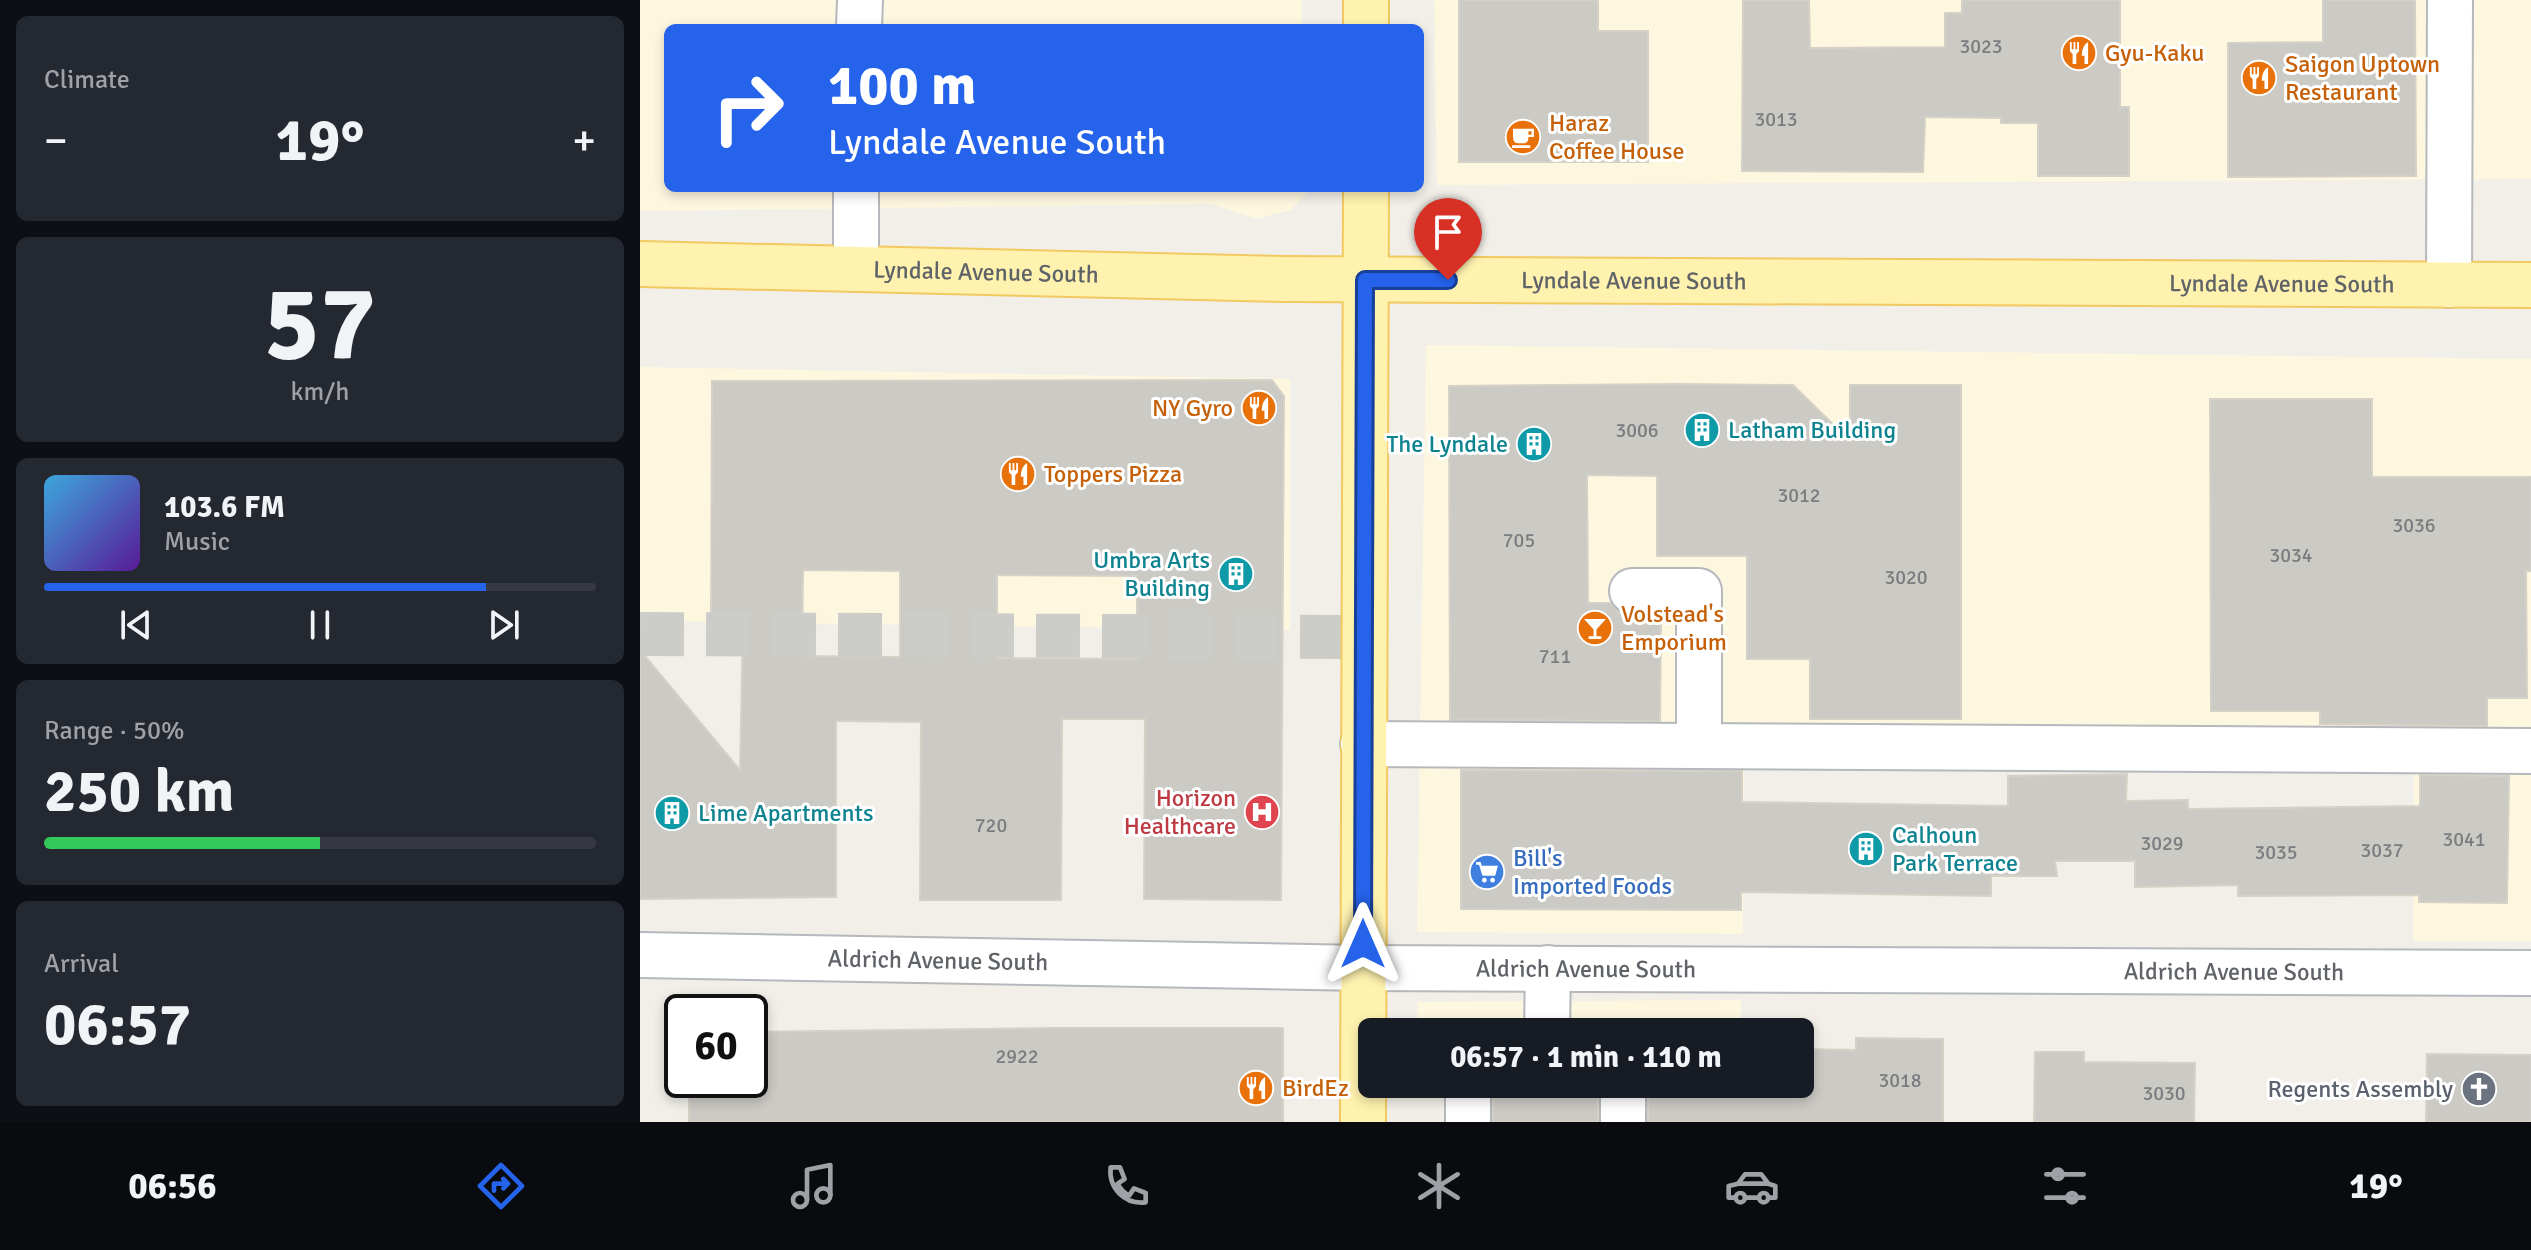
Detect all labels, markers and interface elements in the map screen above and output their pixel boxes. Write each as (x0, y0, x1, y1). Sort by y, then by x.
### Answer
house number: 3023 (1959, 34, 2003, 59)
restaurant icon: Gyu-Kaku (2060, 34, 2098, 72)
place label: Gyu-Kaku (2105, 38, 2204, 68)
place label: Saigon Uptown Restaurant (2285, 49, 2440, 107)
text: 100 m (828, 51, 976, 120)
icon: right (696, 56, 800, 160)
restaurant icon: Saigon Uptown Restaurant (2240, 59, 2278, 97)
text: Climate (44, 64, 130, 96)
text: 19° (276, 104, 364, 178)
house number: 3013 (1754, 107, 1798, 132)
place label: Haraz Coffee House (1549, 108, 1684, 166)
text: − (44, 114, 68, 168)
text: + (572, 114, 596, 168)
cafe icon: Haraz Coffee House (1504, 118, 1542, 156)
text: Lyndale Avenue South (828, 120, 1166, 165)
pin (1414, 198, 1482, 280)
icon: arrive (1426, 210, 1470, 254)
street label: Lyndale Avenue South (873, 254, 1099, 290)
text: 57 (264, 260, 376, 388)
street label: Lyndale Avenue South (1521, 265, 1747, 296)
street label: Lyndale Avenue South (2169, 268, 2395, 299)
text: km/h (291, 376, 349, 408)
restaurant icon: NY Gyro (1240, 389, 1278, 427)
place label: NY Gyro (1152, 393, 1233, 423)
building icon: Latham Building (1683, 411, 1721, 449)
place label: Latham Building (1728, 415, 1896, 445)
house number: 3006 (1615, 418, 1659, 443)
building icon: The Lyndale (1515, 425, 1553, 463)
place label: The Lyndale (1386, 429, 1508, 459)
restaurant icon: Toppers Pizza (999, 455, 1037, 493)
place label: Toppers Pizza (1044, 459, 1182, 489)
house number: 3012 (1777, 483, 1821, 508)
text: 103.6 FM (164, 489, 285, 526)
house number: 3036 (2392, 513, 2436, 538)
text: Music (164, 526, 230, 558)
house number: 705 (1503, 528, 1535, 553)
house number: 3034 (2269, 543, 2313, 568)
place label: Umbra Arts Building (1093, 545, 1210, 603)
building icon: Umbra Arts Building (1217, 555, 1255, 593)
house number: 3020 (1884, 565, 1928, 590)
place label: Volstead's Emporium (1621, 599, 1727, 657)
icon: previous (114, 603, 158, 647)
icon: pause (298, 603, 342, 647)
icon: next (482, 603, 526, 647)
bar icon: Volstead's Emporium (1576, 609, 1614, 647)
house number: 711 (1539, 644, 1571, 669)
text: Range · 50% (44, 715, 185, 747)
text: 250 km (44, 755, 234, 829)
place label: Horizon Healthcare (1124, 783, 1236, 841)
hospital icon: Horizon Healthcare (1243, 793, 1281, 831)
building icon: Lime Apartments (653, 794, 691, 832)
place label: Lime Apartments (698, 798, 873, 828)
house number: 720 (975, 813, 1007, 838)
place label: Calhoun Park Terrace (1892, 820, 2018, 878)
house number: 3041 (2442, 827, 2486, 852)
building icon: Calhoun Park Terrace (1847, 830, 1885, 868)
house number: 3029 (2140, 831, 2184, 856)
house number: 3037 (2360, 838, 2404, 863)
house number: 3035 (2254, 840, 2298, 865)
place label: Bill's Imported Foods (1513, 843, 1672, 901)
supermarket icon: Bill's Imported Foods (1468, 853, 1506, 891)
position arrow (1321, 902, 1405, 986)
street label: Aldrich Avenue South (828, 943, 1048, 977)
text: Arrival (44, 948, 119, 980)
street label: Aldrich Avenue South (1476, 953, 1696, 984)
street label: Aldrich Avenue South (2124, 956, 2344, 987)
text: 06:57 (44, 988, 191, 1062)
speed limit sign: 60 (664, 994, 768, 1098)
text: 06:57 · 1 min · 110 m (1450, 1039, 1722, 1076)
house number: 2922 (995, 1044, 1039, 1069)
house number: 3018 (1878, 1068, 1922, 1093)
restaurant icon: BirdEz (1237, 1069, 1275, 1107)
church icon: Regents Assembly (2460, 1070, 2498, 1108)
place label: BirdEz (1282, 1073, 1349, 1103)
place label: Regents Assembly (2267, 1074, 2453, 1104)
house number: 3030 (2142, 1081, 2186, 1106)
icon: directions (473, 1158, 529, 1214)
icon: music (786, 1158, 842, 1214)
icon: phone (1099, 1158, 1155, 1214)
icon: climate (1411, 1158, 1467, 1214)
icon: car (1724, 1158, 1780, 1214)
icon: filters (2037, 1158, 2093, 1214)
text: 06:56 (128, 1164, 217, 1209)
text: 19° (2349, 1164, 2403, 1209)

